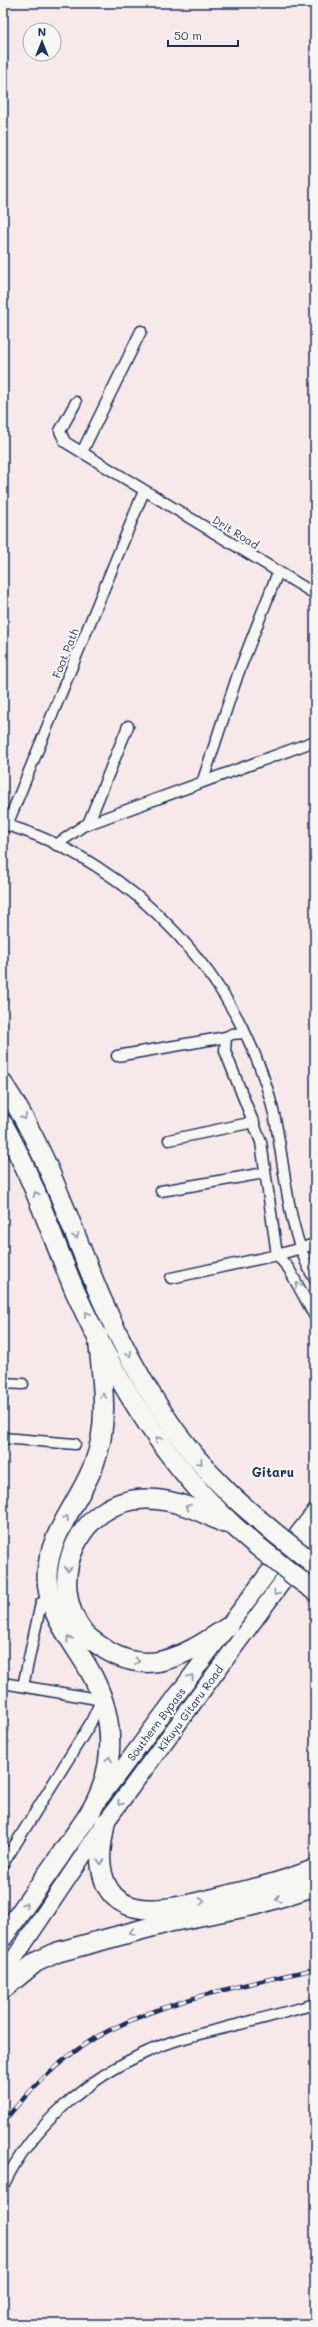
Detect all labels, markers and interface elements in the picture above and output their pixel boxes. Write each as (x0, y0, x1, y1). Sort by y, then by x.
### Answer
north arrow (22, 22, 62, 62)
scale bar (168, 22, 238, 48)
text: N (38, 24, 46, 39)
text: 50 m (174, 27, 202, 43)
street label: Drit Road (210, 512, 262, 552)
street label: Foot Path (48, 626, 82, 680)
one-way arrow (19, 1112, 27, 1120)
one-way arrow (33, 1191, 41, 1198)
one-way arrow (72, 1232, 80, 1239)
one-way arrow (295, 1281, 302, 1289)
one-way arrow (84, 1310, 92, 1318)
one-way arrow (124, 1350, 132, 1358)
one-way arrow (99, 1393, 107, 1399)
one-way arrow (156, 1436, 163, 1443)
one-way arrow (196, 1458, 203, 1465)
district label: Gitaru (252, 1463, 294, 1480)
one-way arrow (185, 1503, 192, 1511)
one-way arrow (62, 1515, 69, 1522)
one-way arrow (63, 1566, 72, 1572)
one-way arrow (273, 1588, 280, 1595)
one-way arrow (67, 1636, 74, 1643)
one-way arrow (134, 1656, 141, 1665)
street label: Kikuyu Gitaru Road (154, 1662, 226, 1754)
one-way arrow (186, 1675, 193, 1682)
street label: Southern Bypass (123, 1684, 189, 1764)
one-way arrow (104, 1756, 112, 1762)
one-way arrow (118, 1798, 125, 1805)
one-way arrow (96, 1859, 105, 1865)
one-way arrow (275, 1894, 281, 1902)
one-way arrow (199, 1898, 205, 1906)
one-way arrow (20, 1902, 28, 1909)
one-way arrow (129, 1927, 136, 1935)

